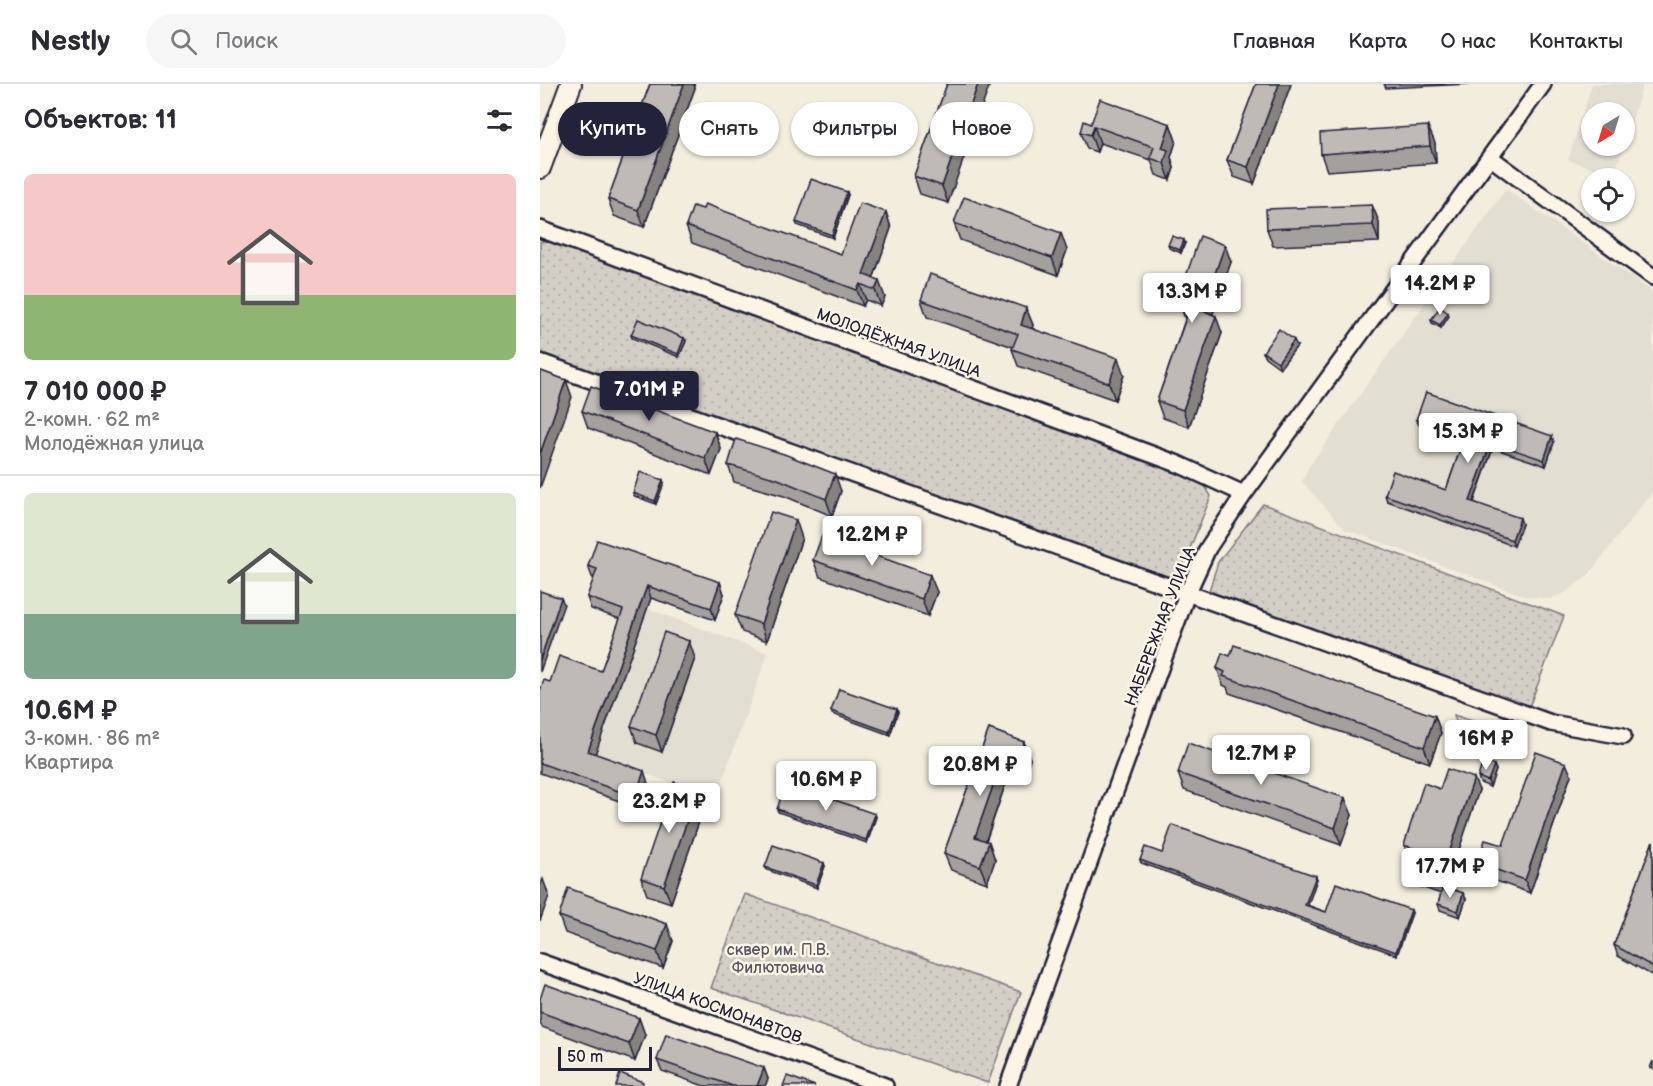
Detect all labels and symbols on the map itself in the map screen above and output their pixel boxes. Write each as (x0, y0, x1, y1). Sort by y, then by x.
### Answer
north arrow (1581, 102, 1635, 156)
pin: 14.2M ₽ (1385, 265, 1495, 316)
pin: 13.3M ₽ (1137, 273, 1247, 324)
street label: МОЛОДЁЖНАЯ УЛИЦА (814, 304, 984, 382)
pin: 7.01M ₽ (594, 371, 704, 422)
pin: 15.3M ₽ (1413, 413, 1523, 464)
pin: 12.2M ₽ (817, 516, 927, 567)
street label: НАБЕРЕЖНАЯ УЛИЦА (1121, 544, 1200, 709)
pin: 16M ₽ (1444, 720, 1528, 771)
pin: 12.7M ₽ (1206, 735, 1316, 786)
pin: 20.8M ₽ (925, 746, 1035, 797)
pin: 10.6M ₽ (771, 761, 881, 812)
pin: 23.2M ₽ (614, 783, 724, 834)
pin: 17.7M ₽ (1395, 848, 1505, 899)
park label: сквер им. П.В. Филютовича (727, 941, 829, 978)
street label: УЛИЦА КОСМОНАВТОВ (631, 969, 804, 1048)
scale bar (558, 1044, 652, 1072)

